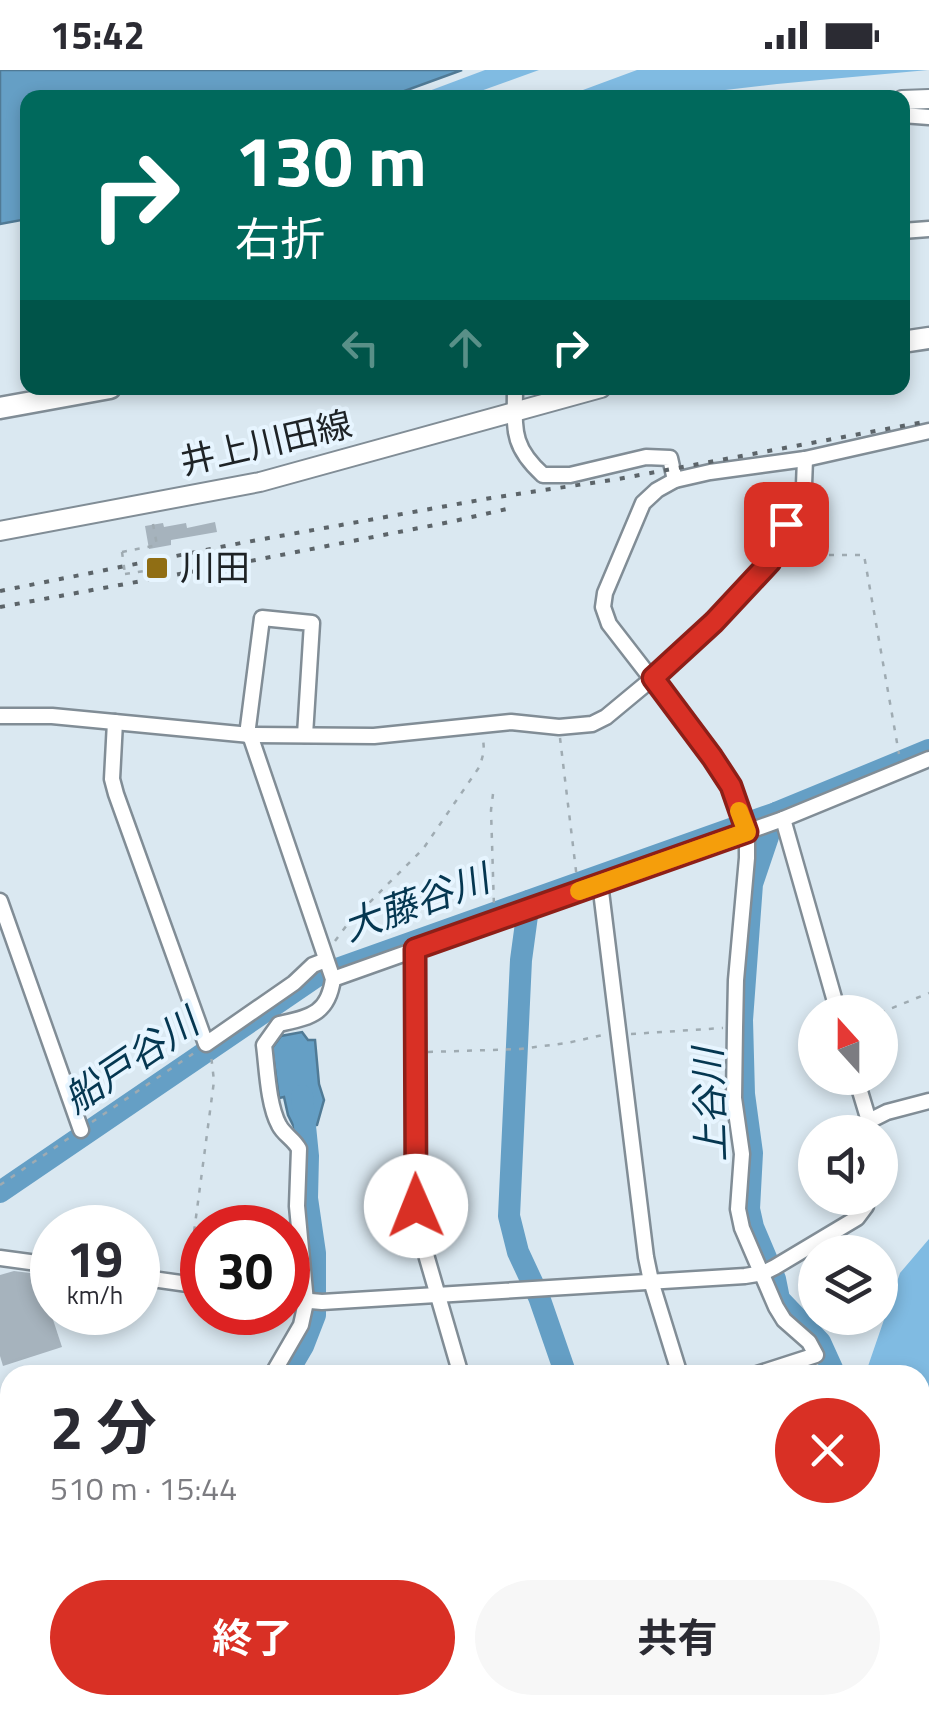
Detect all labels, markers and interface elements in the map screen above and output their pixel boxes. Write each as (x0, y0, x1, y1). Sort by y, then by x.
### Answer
text: 15:42 (50, 6, 145, 64)
text: 130 m (235, 107, 427, 213)
icon: right (70, 130, 200, 260)
text: 右折 (235, 204, 325, 272)
icon: left (333, 320, 388, 375)
icon: ahead (438, 320, 493, 375)
icon: right (543, 320, 598, 375)
street label: 井上川田線 (174, 396, 357, 488)
pin (744, 482, 829, 567)
icon: arrive (759, 497, 814, 552)
place label: 川田 (180, 540, 250, 594)
marker: 川田 (144, 555, 170, 581)
water label: 大藤谷川 (334, 847, 501, 955)
water label: 船戸谷川 (51, 991, 213, 1127)
north arrow (798, 995, 898, 1095)
map controls (798, 995, 898, 1335)
water label: 上谷川 (678, 1043, 740, 1163)
button: sound (798, 1115, 898, 1215)
position arrow (364, 1154, 468, 1258)
speed limit sign: 30 (180, 1205, 310, 1335)
text: 19 (67, 1220, 123, 1296)
button: layers (798, 1235, 898, 1335)
text: km/h (67, 1276, 123, 1314)
text: 2 分 (50, 1381, 157, 1472)
button: close (775, 1398, 880, 1503)
text: 510 m · 15:44 (50, 1464, 237, 1512)
button: 終了 (50, 1580, 455, 1695)
button: 共有 (475, 1580, 880, 1695)

